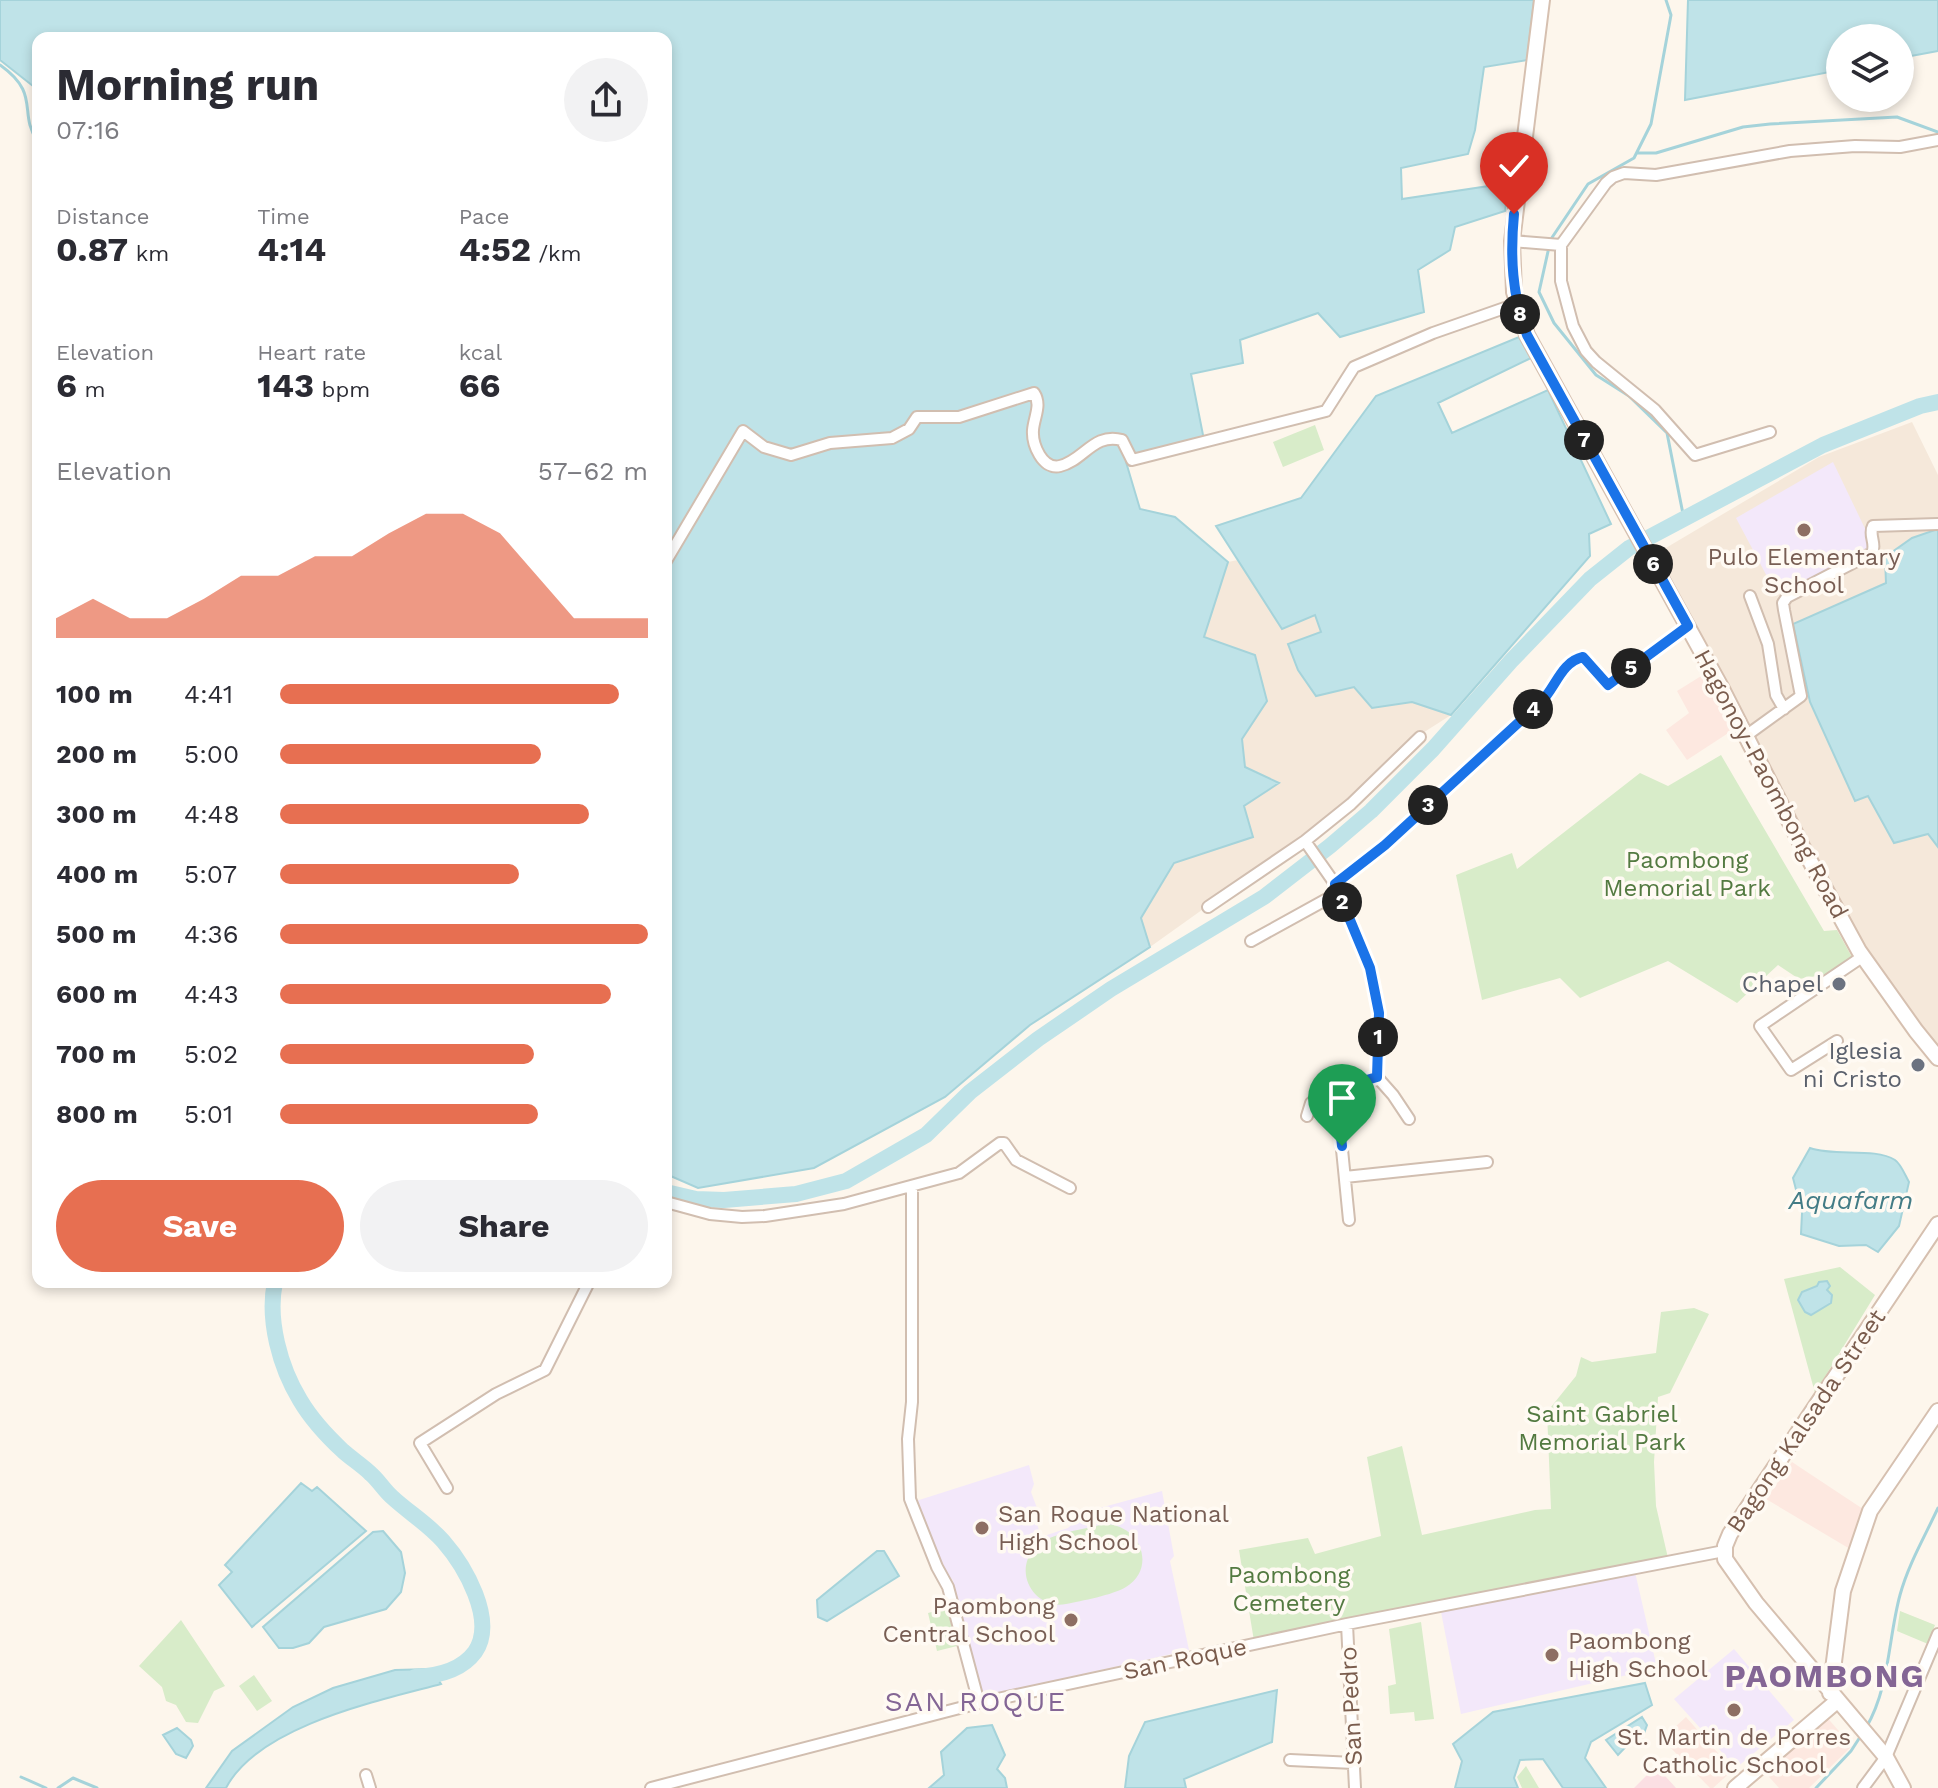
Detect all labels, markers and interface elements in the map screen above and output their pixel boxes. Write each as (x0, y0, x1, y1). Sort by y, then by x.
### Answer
map controls (1826, 24, 1914, 112)
button: layers (1826, 24, 1914, 112)
button: share (564, 58, 648, 142)
text: Morning run (56, 59, 319, 111)
text: 07:16 (56, 115, 120, 145)
pin (1480, 132, 1548, 214)
icon: check (1492, 144, 1536, 188)
text: Distance (56, 204, 150, 229)
text: Time (257, 204, 310, 229)
text: Pace (459, 204, 510, 229)
text: 0.87 (56, 229, 128, 269)
text: 4:14 (257, 229, 326, 269)
text: 4:52 (459, 229, 531, 269)
text: km (128, 241, 169, 266)
text: /km (531, 241, 582, 266)
pin: 8 (1500, 294, 1540, 334)
text: 8 (1513, 301, 1527, 326)
text: Elevation (56, 340, 154, 365)
text: Heart rate (257, 340, 366, 365)
text: kcal (459, 340, 502, 365)
text: 6 (56, 365, 77, 405)
text: 143 (257, 365, 314, 405)
text: 66 (459, 365, 501, 405)
text: m (77, 377, 105, 402)
text: bpm (314, 377, 370, 402)
pin: 7 (1564, 420, 1604, 460)
text: 7 (1577, 427, 1591, 452)
text: Elevation (56, 456, 172, 486)
text: 57–62 m (538, 456, 648, 486)
marker: Pulo Elementary School (1795, 521, 1813, 539)
place label: Pulo Elementary School (1707, 543, 1901, 599)
pin: 6 (1633, 544, 1673, 584)
text: 6 (1646, 551, 1660, 576)
street label: Hagonoy-Paombong Road (1688, 645, 1854, 923)
pin: 5 (1611, 648, 1651, 688)
text: 5 (1625, 655, 1637, 680)
text: 100 m (56, 679, 133, 709)
text: 4:41 (184, 679, 233, 709)
pin: 4 (1513, 689, 1553, 729)
text: 4 (1526, 696, 1540, 721)
text: 200 m (56, 739, 137, 769)
text: 5:00 (184, 739, 239, 769)
pin: 3 (1408, 785, 1448, 825)
text: 3 (1421, 792, 1435, 817)
text: 300 m (56, 799, 137, 829)
text: 4:48 (184, 799, 239, 829)
park label: Paombong Memorial Park (1603, 846, 1771, 902)
text: 400 m (56, 859, 138, 889)
text: 5:07 (184, 859, 237, 889)
pin: 2 (1322, 882, 1362, 922)
text: 2 (1335, 889, 1349, 914)
text: 500 m (56, 919, 137, 949)
text: 4:36 (184, 919, 239, 949)
place label: Chapel (1742, 970, 1824, 998)
marker: Chapel (1830, 975, 1848, 993)
text: 600 m (56, 979, 137, 1009)
text: 4:43 (184, 979, 239, 1009)
pin: 1 (1358, 1017, 1398, 1057)
text: 1 (1373, 1024, 1383, 1049)
place label: Iglesia ni Cristo (1803, 1037, 1902, 1093)
text: 700 m (56, 1039, 137, 1069)
text: 5:02 (184, 1039, 238, 1069)
marker: Iglesia ni Cristo (1909, 1056, 1927, 1074)
pin (1308, 1064, 1376, 1146)
icon: arrive (1320, 1076, 1364, 1120)
text: 800 m (56, 1099, 138, 1129)
text: 5:01 (184, 1099, 233, 1129)
button: Save (56, 1180, 344, 1272)
button: Share (360, 1180, 648, 1272)
water label: Aquafarm (1788, 1185, 1913, 1215)
street label: Bagong Kalsada Street (1721, 1304, 1891, 1538)
park label: Saint Gabriel Memorial Park (1518, 1400, 1686, 1456)
place label: San Roque National High School (998, 1500, 1229, 1556)
marker: San Roque National High School (973, 1519, 991, 1537)
park label: Paombong Cemetery (1228, 1561, 1351, 1617)
place label: Paombong Central School (882, 1592, 1056, 1648)
marker: Paombong Central School (1062, 1611, 1080, 1629)
place label: Paombong High School (1568, 1627, 1708, 1683)
street label: San Roque (1121, 1632, 1249, 1686)
street label: San Pedro (1334, 1646, 1368, 1766)
marker: Paombong High School (1543, 1646, 1561, 1664)
district label: PAOMBONG (1724, 1657, 1926, 1695)
district label: SAN ROQUE (885, 1685, 1067, 1718)
marker: St. Martin de Porres Catholic School (1725, 1701, 1743, 1719)
place label: St. Martin de Porres Catholic School (1617, 1723, 1851, 1779)

